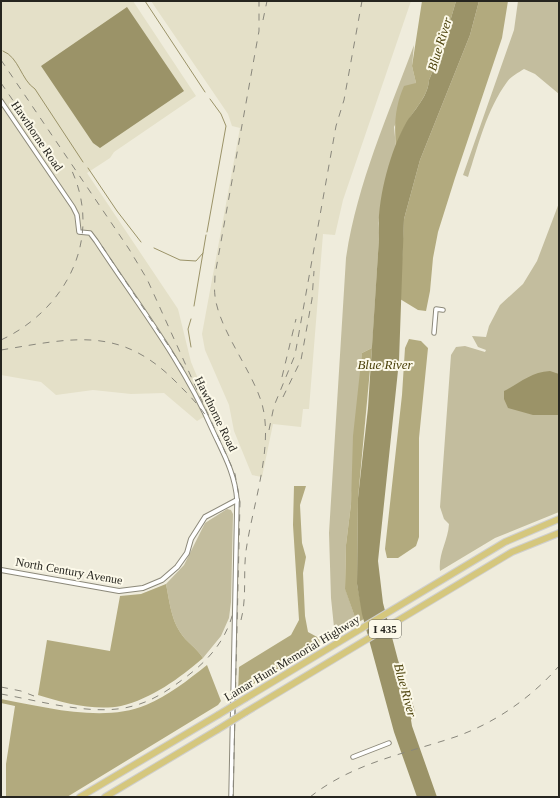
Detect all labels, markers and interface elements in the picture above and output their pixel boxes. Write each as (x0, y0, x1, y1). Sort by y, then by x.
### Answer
water label: Blue River (424, 15, 455, 73)
street label: Hawthorne Road (8, 98, 66, 174)
water label: Blue River (357, 357, 414, 372)
street label: Hawthorne Road (192, 374, 240, 454)
street label: North Century Avenue (14, 555, 124, 587)
street label: Lamar Hunt Memorial Highway (222, 612, 362, 704)
road number: I 435 (369, 620, 401, 638)
water label: Blue River (391, 662, 420, 720)

